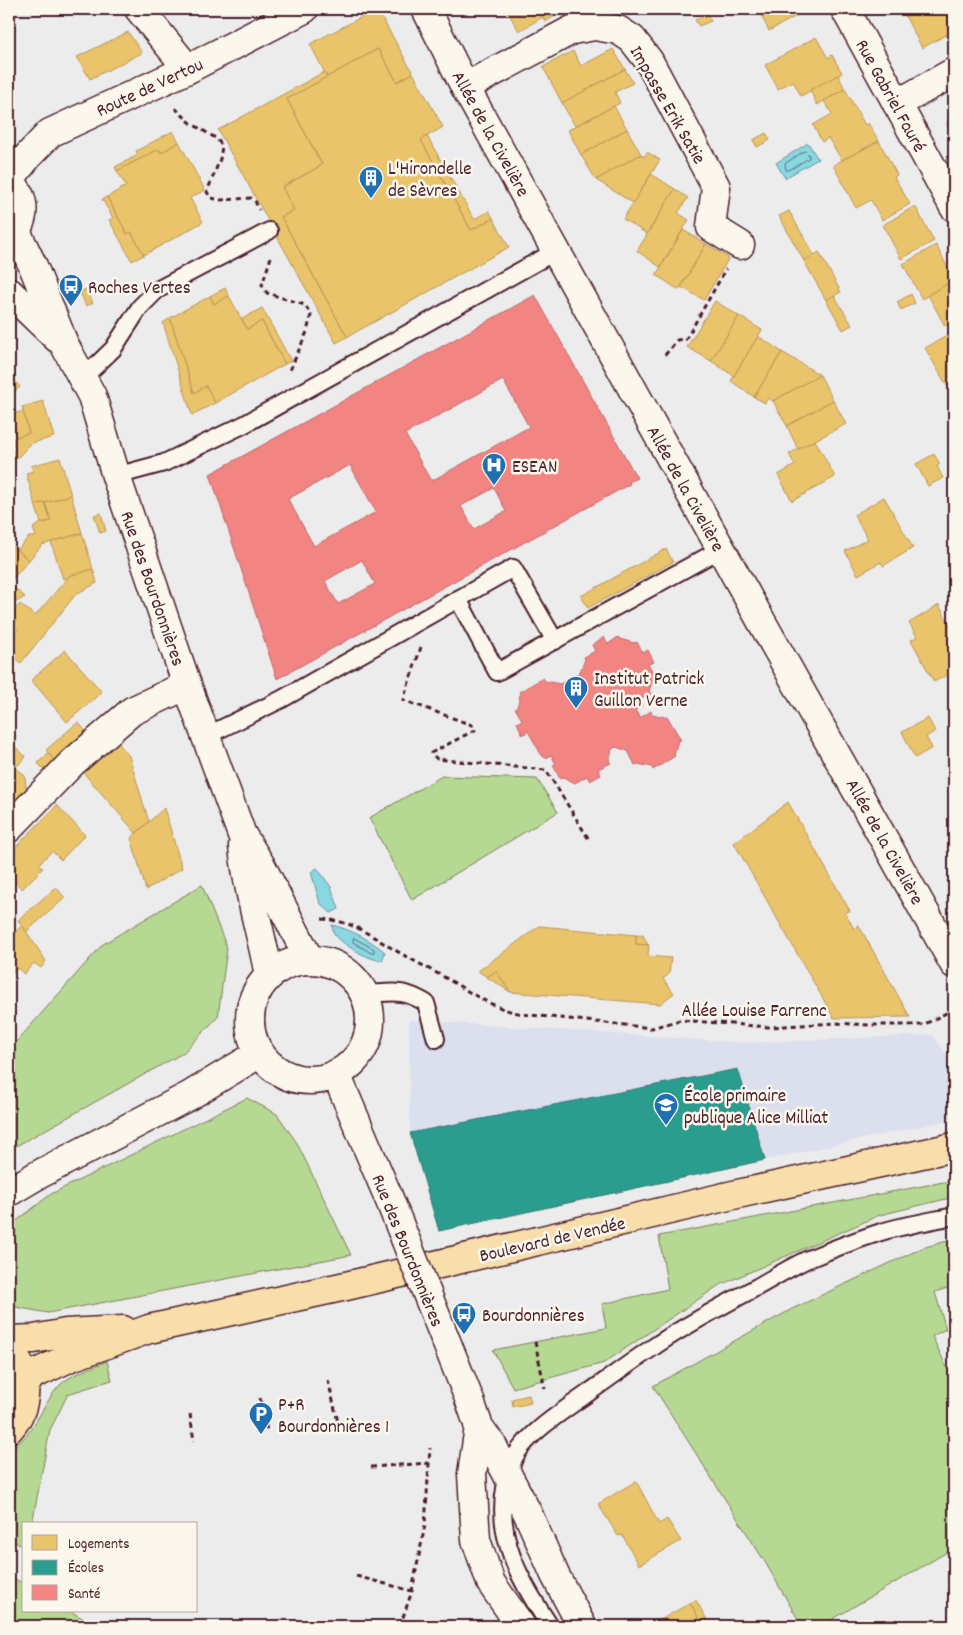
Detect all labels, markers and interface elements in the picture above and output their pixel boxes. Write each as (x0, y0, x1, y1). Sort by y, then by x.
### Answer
street label: Rue Gabriel Fauré (847, 35, 931, 158)
street label: Impasse Erik Satie (621, 42, 711, 170)
street label: Route de Vertou (92, 53, 209, 126)
street label: Allée de la Civelière (443, 67, 535, 203)
place label: L'Hirondelle de Sèvres (388, 157, 472, 206)
building icon: L'Hirondelle de Sèvres (358, 165, 384, 199)
bus stop icon: Roches Vertes (58, 273, 84, 307)
place label: Roches Vertes (88, 276, 191, 303)
street label: Allée de la Civelière (638, 422, 730, 558)
hospital icon: ESEAN (481, 452, 507, 486)
place label: ESEAN (512, 455, 557, 482)
street label: Rue des Bourdonnières (111, 508, 190, 670)
place label: Institut Patrick Guillon Verne (594, 667, 704, 716)
building icon: Institut Patrick Guillon Verne (563, 675, 589, 709)
street label: Allée de la Civelière (837, 775, 929, 911)
street label: Allée Louise Farrenc (681, 999, 827, 1026)
place label: École primaire publique Alice Milliat (684, 1084, 828, 1133)
school or university icon: École primaire publique Alice Milliat (653, 1092, 679, 1126)
street label: Rue des Bourdonnières (363, 1171, 449, 1332)
street label: Boulevard de Vendée (477, 1211, 628, 1271)
bus stop icon: Bourdonnières (451, 1301, 477, 1335)
place label: Bourdonnières (482, 1304, 585, 1331)
place label: P+R Bourdonnières 1 (278, 1393, 389, 1442)
parking icon: P+R Bourdonnières 1 (248, 1401, 274, 1435)
legend (22, 1522, 198, 1612)
text: Logements (68, 1534, 130, 1556)
text: Écoles (68, 1558, 104, 1580)
text: Santé (68, 1584, 101, 1606)

